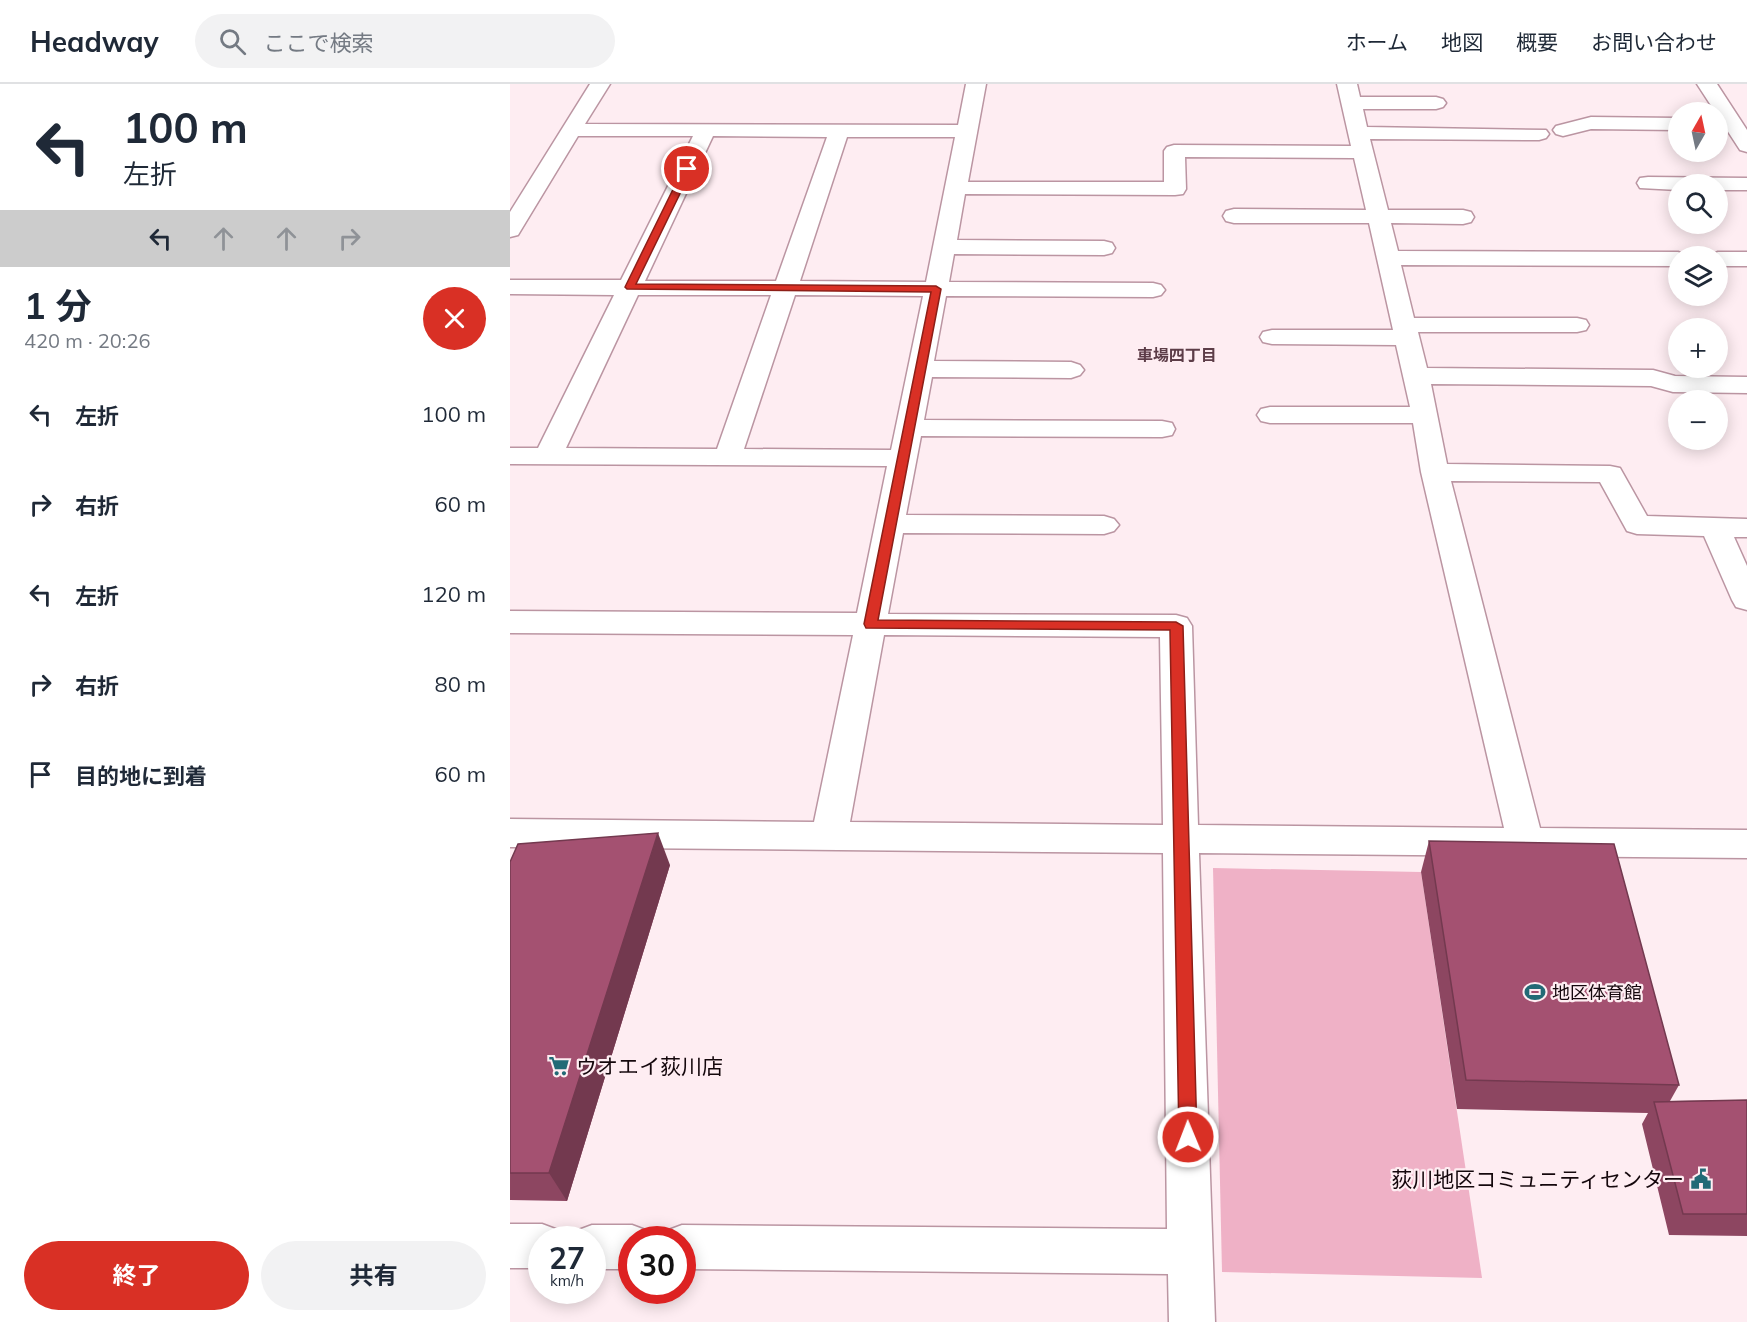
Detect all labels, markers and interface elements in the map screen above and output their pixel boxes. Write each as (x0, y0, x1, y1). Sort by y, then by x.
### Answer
search box (195, 14, 615, 68)
text: Headway (30, 24, 159, 59)
icon: search (216, 25, 249, 58)
text: ここで検索 (264, 29, 374, 57)
text: ホーム (1346, 29, 1408, 55)
text: 地図 (1441, 29, 1483, 55)
text: 概要 (1516, 29, 1558, 55)
text: お問い合わせ (1591, 29, 1717, 55)
text: 100 m (123, 101, 248, 154)
north arrow (1668, 102, 1728, 162)
map controls (1668, 102, 1728, 450)
icon: left (24, 108, 102, 186)
pin (661, 143, 712, 194)
icon: arrive (670, 152, 703, 185)
text: 左折 (123, 157, 177, 191)
button: search (1668, 174, 1728, 234)
icon: left (144, 222, 177, 255)
icon: ahead (207, 222, 240, 255)
icon: ahead (270, 222, 303, 255)
icon: right (333, 222, 366, 255)
button: layers (1668, 246, 1728, 306)
text: 1 分 (24, 283, 91, 328)
button: close (423, 287, 486, 350)
button: + (1668, 318, 1728, 378)
text: 420 m · 20:26 (24, 328, 150, 353)
district label: 車場四丁目 (1137, 345, 1217, 365)
button: − (1668, 390, 1728, 450)
icon: left (24, 398, 57, 431)
text: 100 m (421, 400, 486, 428)
text: 左折 (75, 402, 119, 430)
icon: right (24, 488, 57, 521)
text: 60 m (435, 490, 486, 518)
text: 右折 (75, 492, 119, 520)
icon: left (24, 578, 57, 611)
text: 120 m (421, 580, 486, 608)
text: 左折 (75, 582, 119, 610)
icon: right (24, 668, 57, 701)
text: 80 m (435, 670, 486, 698)
text: 右折 (75, 672, 119, 700)
icon: arrive (24, 758, 57, 791)
text: 60 m (435, 760, 486, 788)
text: 目的地に到着 (75, 762, 207, 790)
sports icon: 地区体育館 (1523, 980, 1547, 1004)
place label: 地区体育館 (1552, 981, 1642, 1004)
place label: ウオエイ荻川店 (576, 1053, 723, 1079)
supermarket icon: ウオエイ荻川店 (547, 1054, 571, 1078)
position arrow (1156, 1105, 1220, 1169)
place label: 荻川地区コミュニティセンター (1391, 1166, 1684, 1192)
public building icon: 荻川地区コミュニティセンター (1689, 1167, 1713, 1191)
speed limit sign: 30 (618, 1226, 696, 1304)
text: 27 (549, 1239, 585, 1277)
button: 終了 (24, 1241, 249, 1310)
button: 共有 (261, 1241, 486, 1310)
text: km/h (550, 1271, 584, 1290)

